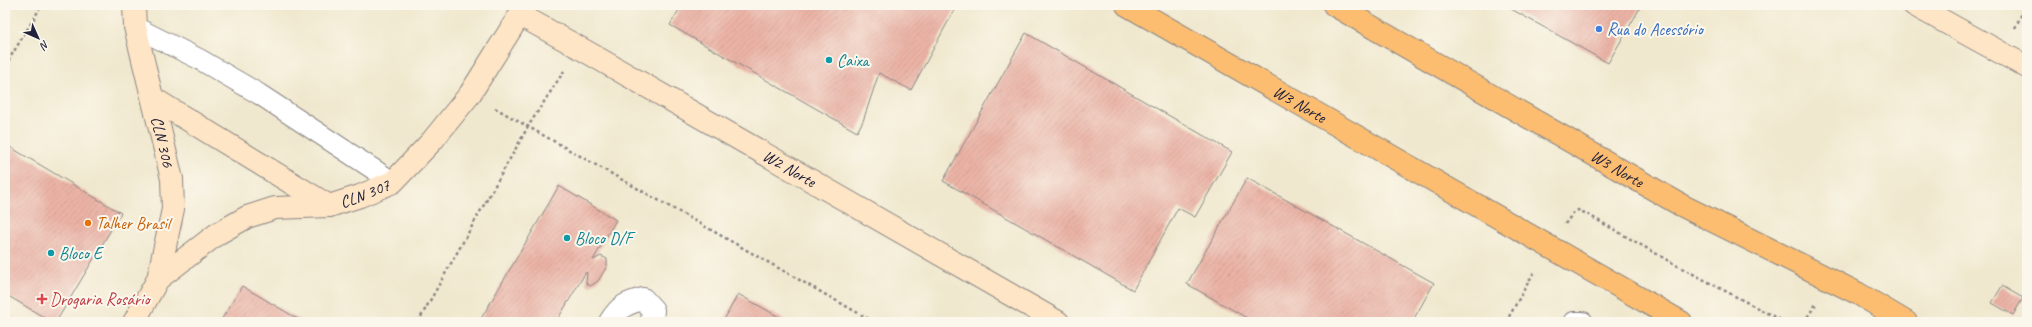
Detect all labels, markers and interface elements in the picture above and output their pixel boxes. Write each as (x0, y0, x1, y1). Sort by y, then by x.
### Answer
north arrow (18, 18, 58, 58)
place label: Rua do Acessório (1607, 19, 1705, 40)
marker: Rua do Acessório (1594, 24, 1604, 34)
text: N (36, 38, 52, 54)
place label: Caixa (837, 50, 870, 71)
marker: Caixa (824, 55, 834, 65)
street label: W3 Norte (1269, 81, 1331, 128)
street label: CLN 306 (146, 114, 179, 171)
street label: W2 Norte (759, 145, 821, 193)
street label: W3 Norte (1587, 145, 1648, 193)
street label: CLN 307 (337, 174, 394, 213)
place label: Talher Brasil (96, 213, 173, 234)
marker: Talher Brasil (83, 218, 93, 228)
place label: Bloco D/F (575, 228, 636, 249)
marker: Bloco D/F (562, 233, 572, 243)
place label: Bloco E (59, 243, 104, 264)
marker: Bloco E (46, 248, 56, 258)
place label: Drogaria Rosário (50, 289, 151, 310)
marker: Drogaria Rosário (37, 294, 47, 304)

